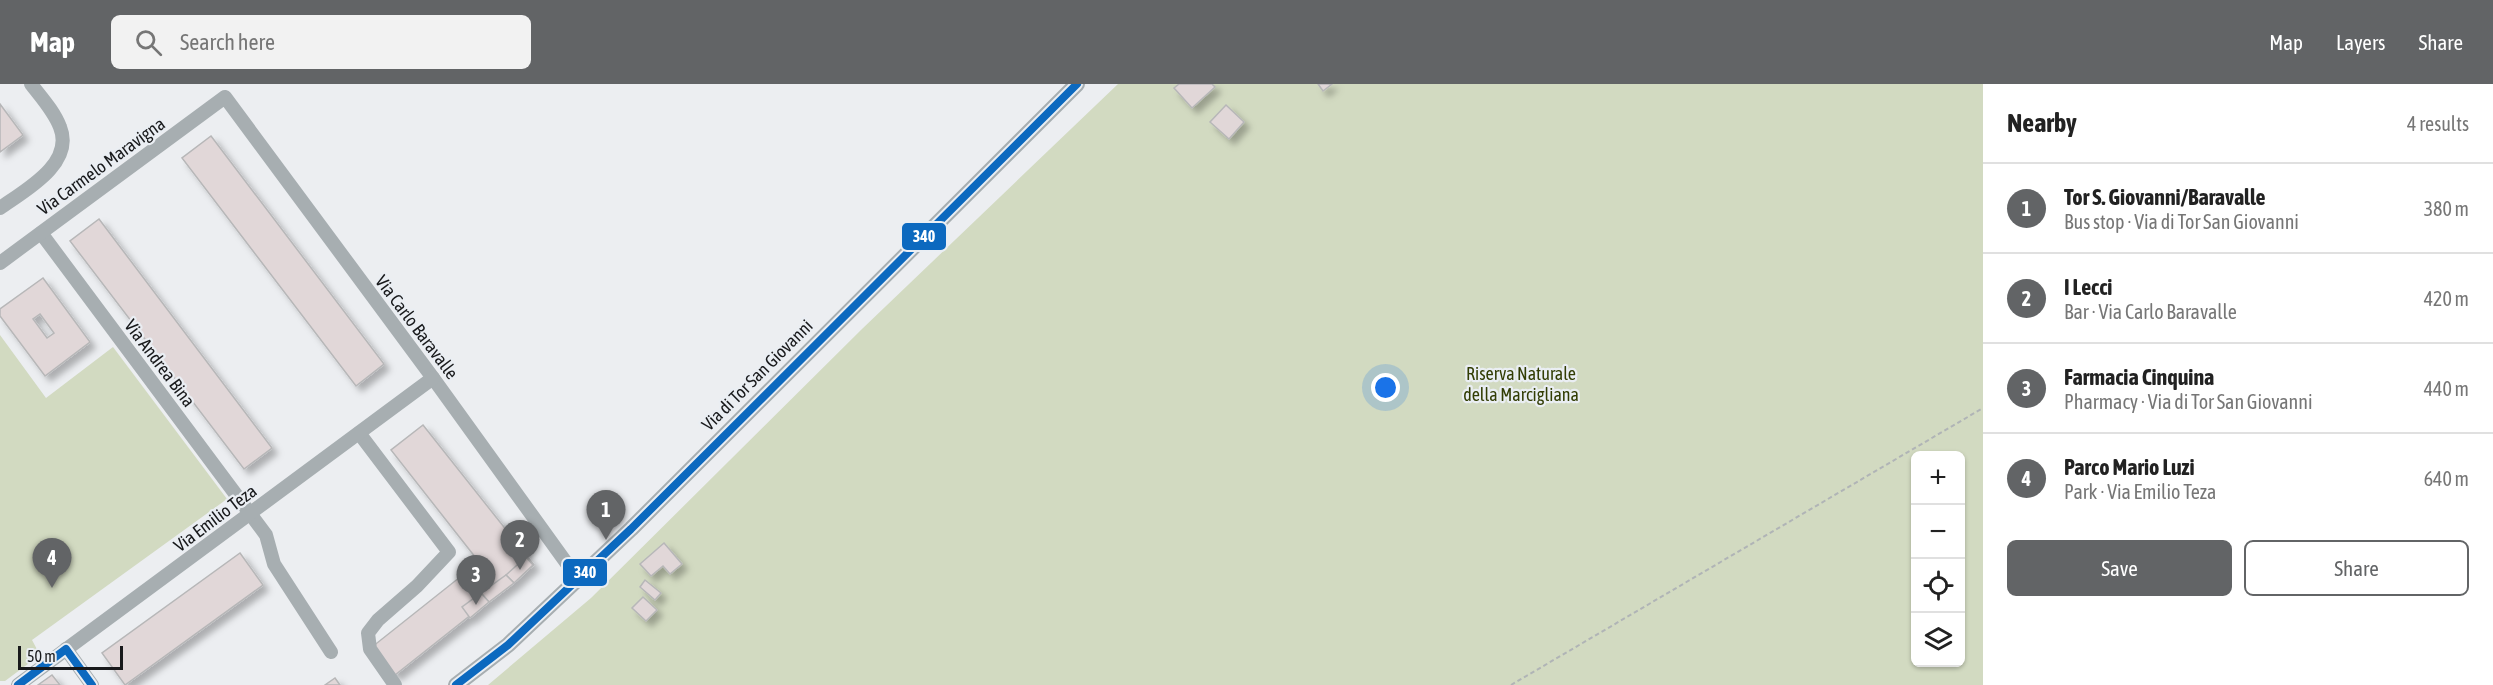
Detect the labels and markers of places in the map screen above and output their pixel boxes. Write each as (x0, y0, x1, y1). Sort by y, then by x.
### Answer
pin: 1 (586, 490, 626, 540)
pin: 2 (500, 520, 540, 570)
pin: 4 (32, 538, 72, 588)
pin: 3 (456, 556, 496, 605)

